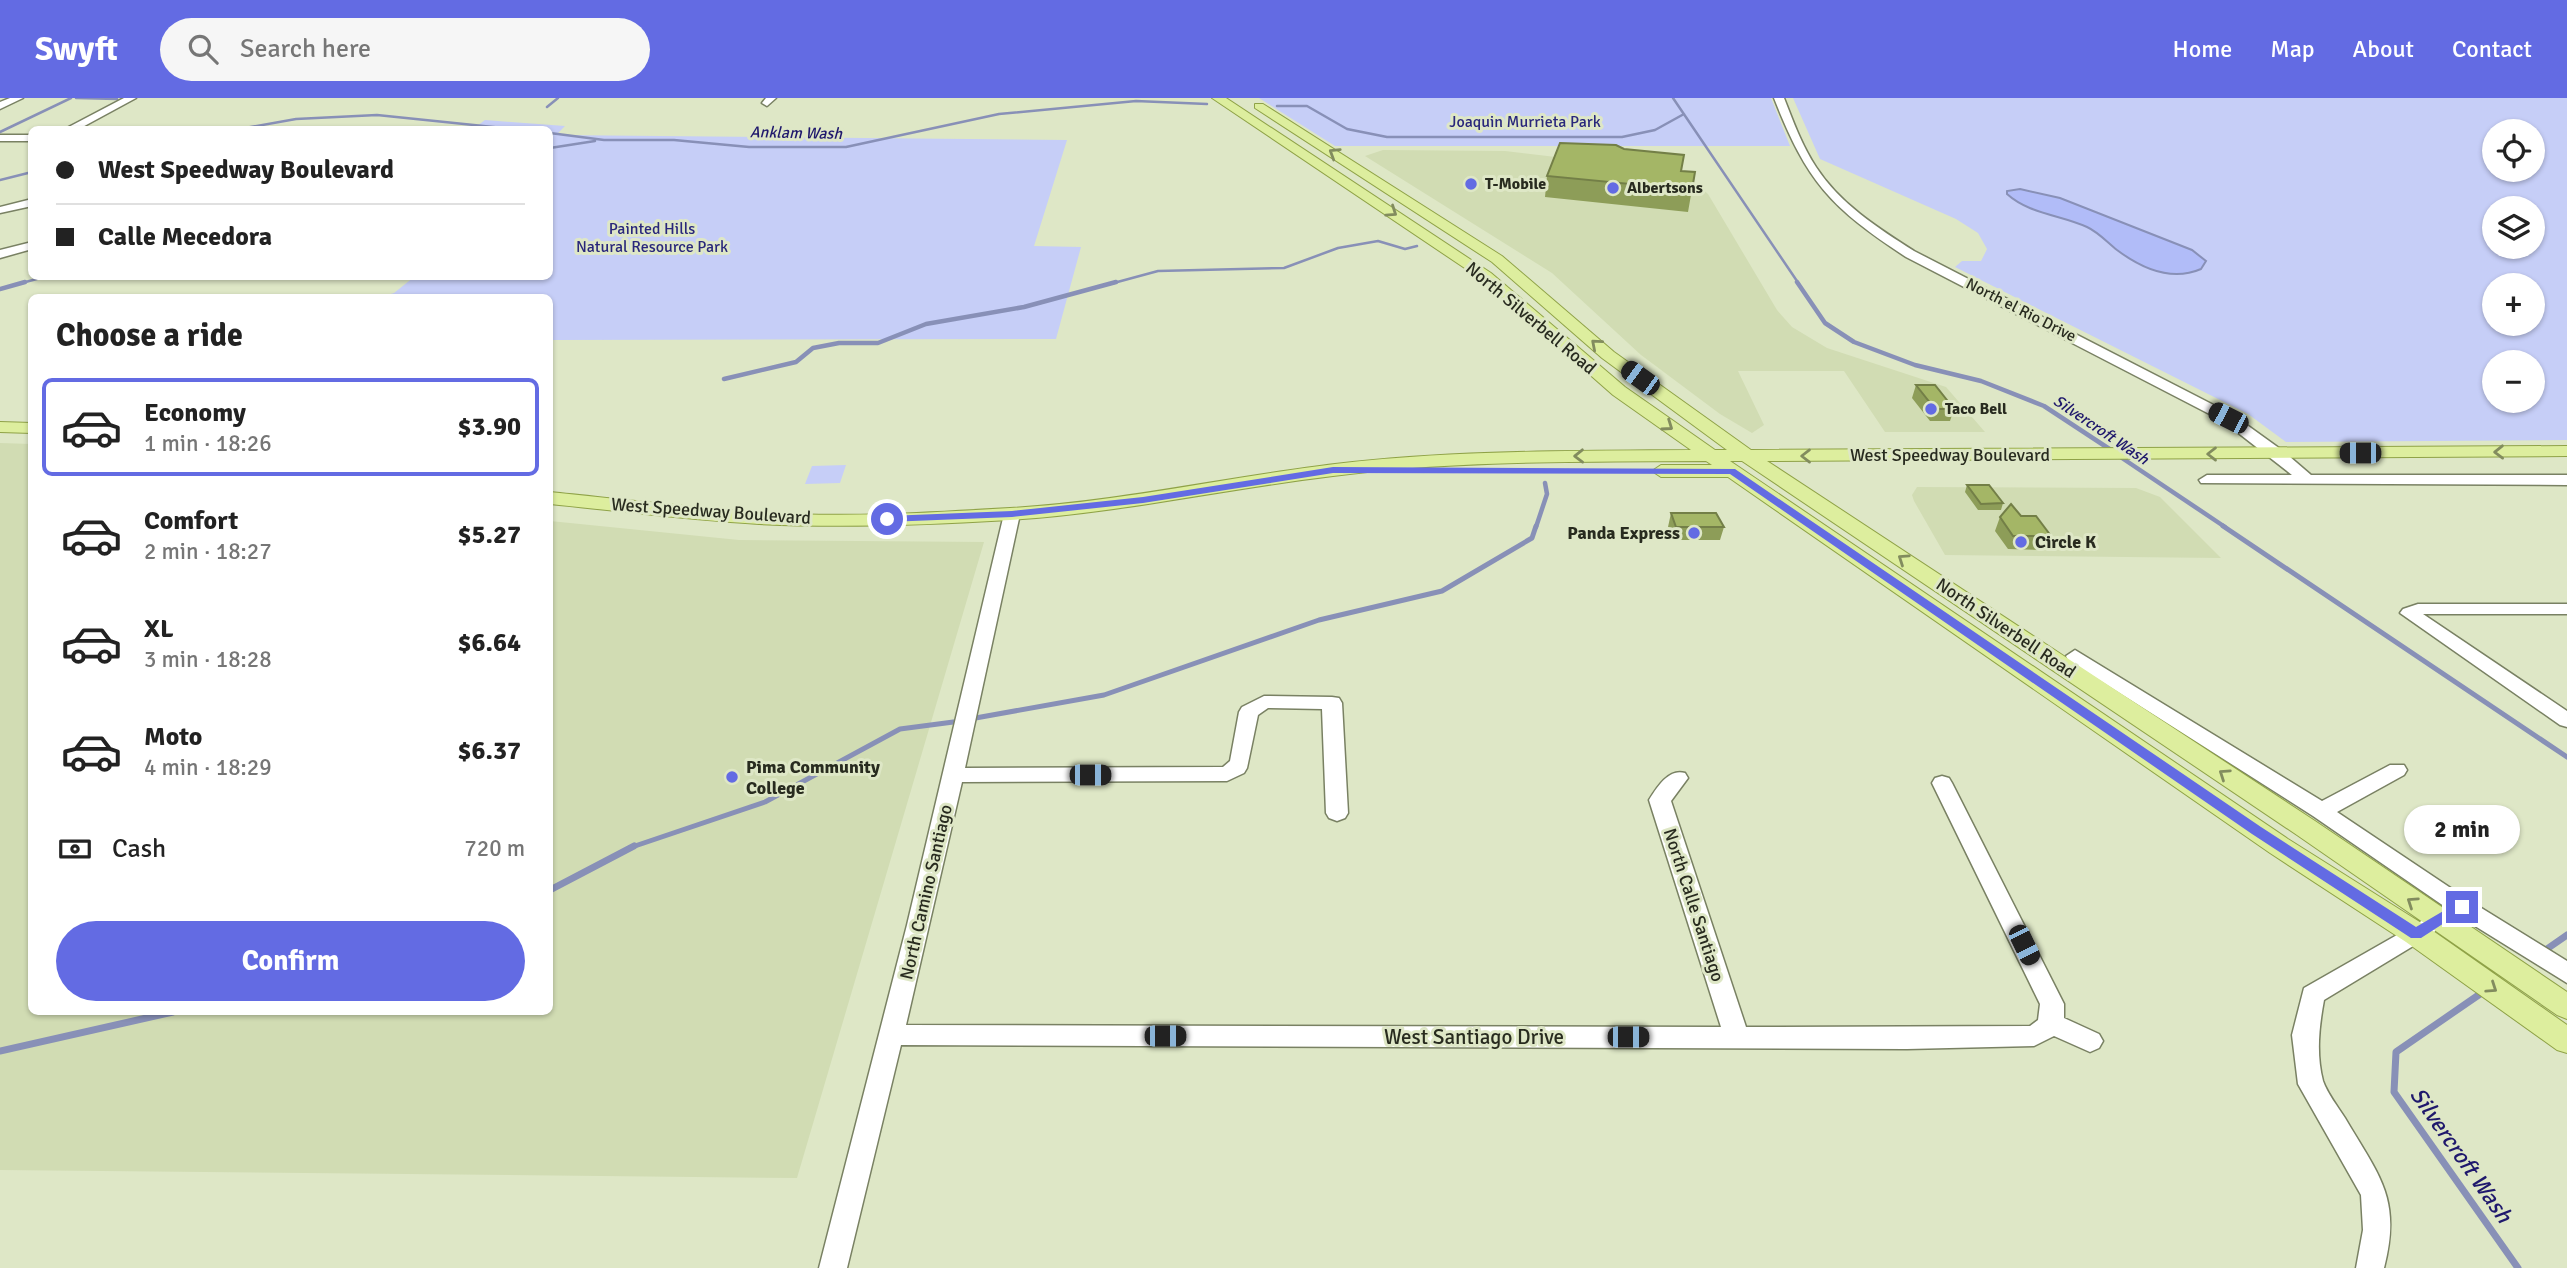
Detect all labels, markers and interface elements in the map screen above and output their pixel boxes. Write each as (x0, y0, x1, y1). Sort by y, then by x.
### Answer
search box (160, 18, 650, 81)
text: Swyft (35, 29, 118, 70)
icon: search (184, 30, 222, 68)
text: Search here (240, 33, 371, 65)
text: Home (2172, 34, 2232, 64)
text: Map (2270, 34, 2315, 64)
text: About (2353, 34, 2414, 64)
text: Contact (2452, 34, 2532, 64)
park label: Joaquin Murrieta Park (1449, 112, 1601, 132)
map controls (2482, 119, 2545, 413)
button: locate (2482, 119, 2545, 182)
water label: Anklam Wash (750, 122, 844, 144)
one-way arrow (1329, 148, 1342, 161)
text: West Speedway Boulevard (98, 154, 394, 186)
place label: T-Mobile (1485, 174, 1546, 194)
marker: T-Mobile (1463, 176, 1479, 192)
place label: Albertsons (1627, 178, 1703, 198)
marker: Albertsons (1605, 180, 1621, 196)
button: layers (2482, 196, 2545, 259)
one-way arrow (1384, 204, 1397, 216)
park label: Painted Hills Natural Resource Park (576, 219, 728, 257)
text: Calle Mecedora (98, 221, 272, 253)
street label: North Silverbell Road (1461, 257, 1601, 379)
button: + (2482, 273, 2545, 336)
street label: North el Rio Drive (1963, 274, 2079, 346)
text: Choose a ride (56, 316, 243, 355)
one-way arrow (1591, 340, 1604, 352)
button: − (2482, 350, 2545, 413)
car (1617, 357, 1664, 399)
water label: Silvercroft Wash (2050, 391, 2153, 470)
icon: car (60, 396, 123, 459)
text: Economy (144, 397, 246, 429)
place label: Taco Bell (1945, 399, 2007, 419)
car (2205, 399, 2252, 437)
marker: Taco Bell (1923, 401, 1939, 417)
text: $3.90 (457, 411, 521, 443)
one-way arrow (1660, 418, 1673, 430)
text: 1 min · 18:26 (144, 429, 272, 458)
car (2340, 443, 2382, 464)
street label: West Speedway Boulevard (1850, 444, 2050, 466)
one-way arrow (2493, 444, 2504, 460)
one-way arrow (2207, 446, 2217, 462)
one-way arrow (1573, 448, 1583, 464)
one-way arrow (1800, 448, 1811, 464)
street label: West Speedway Boulevard (610, 493, 812, 529)
route start (871, 503, 903, 535)
icon: car (60, 504, 123, 567)
text: Comfort (144, 505, 238, 537)
text: $5.27 (457, 519, 521, 551)
place label: Panda Express (1567, 522, 1680, 544)
marker: Panda Express (1686, 525, 1702, 541)
place label: Circle K (2035, 531, 2097, 553)
marker: Circle K (2013, 534, 2029, 550)
text: 2 min · 18:27 (144, 537, 272, 566)
one-way arrow (1898, 555, 1911, 568)
street label: North Silverbell Road (1932, 573, 2080, 683)
icon: car (60, 612, 123, 675)
text: XL (144, 613, 174, 645)
text: $6.64 (457, 627, 521, 659)
text: 3 min · 18:28 (144, 645, 272, 674)
icon: car (60, 720, 123, 783)
text: Moto (144, 721, 202, 753)
text: $6.37 (457, 735, 521, 767)
text: 4 min · 18:29 (144, 753, 272, 782)
place label: Pima Community College (746, 756, 880, 799)
car (1070, 765, 1112, 786)
marker: Pima Community College (724, 769, 740, 785)
one-way arrow (2219, 770, 2232, 782)
street label: North Camino Santiago (895, 802, 957, 982)
callout: 2 min (2404, 806, 2520, 854)
text: 2 min (2434, 815, 2490, 844)
street label: North Calle Santiago (1659, 826, 1729, 984)
icon: cash (56, 830, 94, 868)
text: Cash (112, 833, 166, 865)
text: 720 m (464, 834, 525, 863)
route end (2446, 891, 2478, 923)
one-way arrow (2407, 897, 2420, 910)
button: Confirm (56, 921, 525, 1001)
car (2006, 922, 2043, 968)
one-way arrow (2485, 980, 2498, 993)
street label: West Santiago Drive (1384, 1024, 1564, 1050)
car (1145, 1026, 1187, 1047)
car (1608, 1027, 1650, 1048)
water label: Silvercroft Wash (2404, 1082, 2519, 1230)

